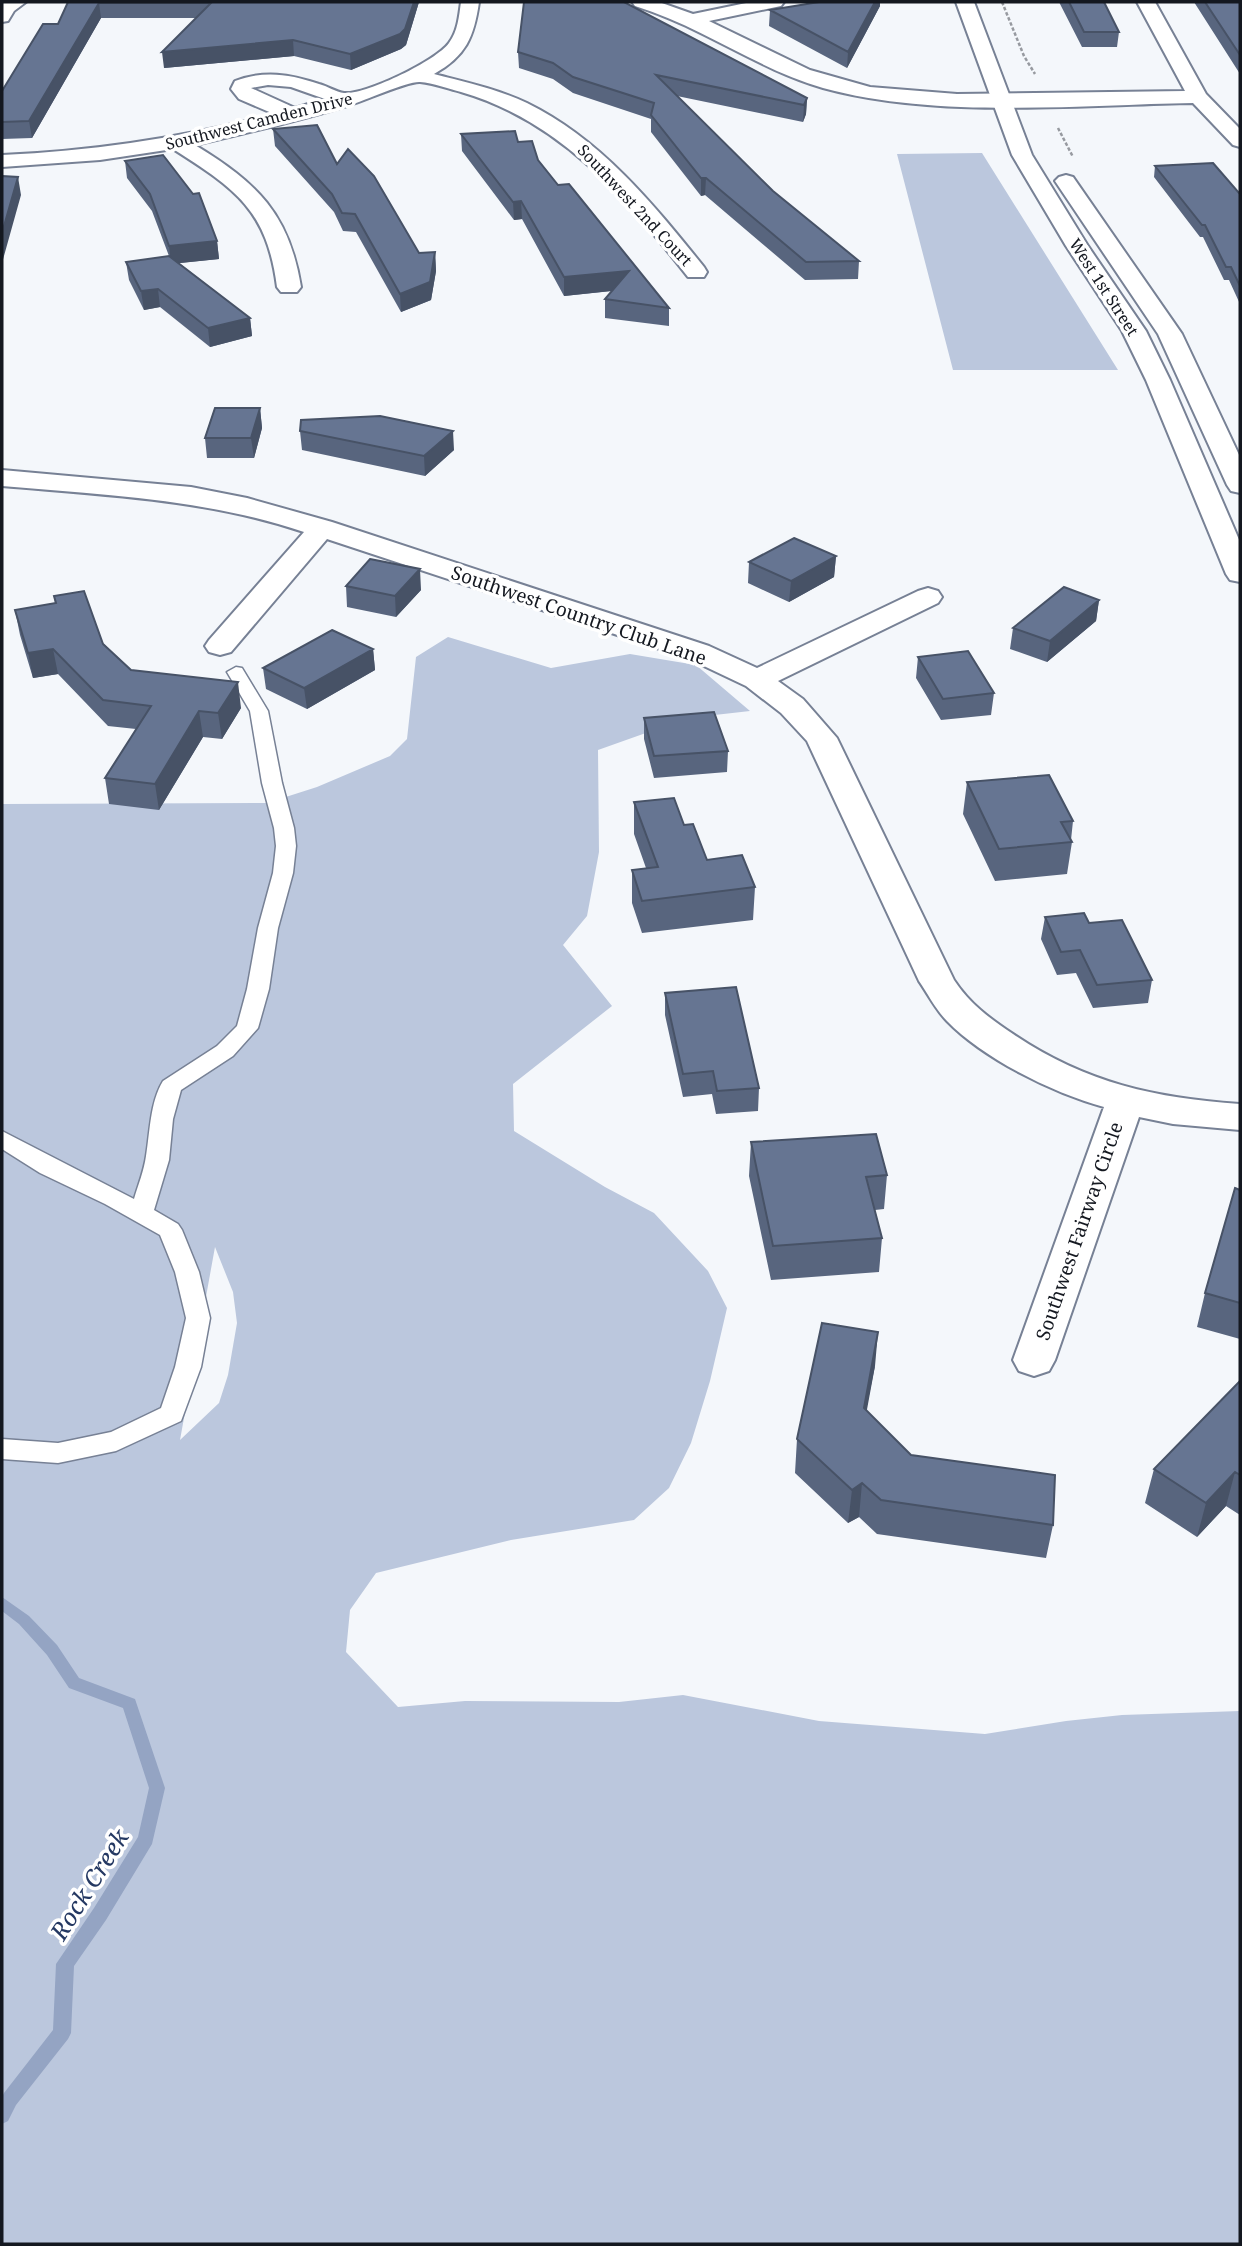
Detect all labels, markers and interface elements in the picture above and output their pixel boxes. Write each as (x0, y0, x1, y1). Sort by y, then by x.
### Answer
street label: Southwest Camden Drive (163, 87, 355, 155)
street label: Southwest 2nd Court (573, 139, 697, 271)
street label: West 1st Street (1064, 234, 1144, 340)
street label: Southwest Country Club Lane (448, 559, 710, 671)
street label: Southwest Fairway Circle (1029, 1118, 1129, 1344)
water label: Rock Creek (41, 1822, 136, 1947)

